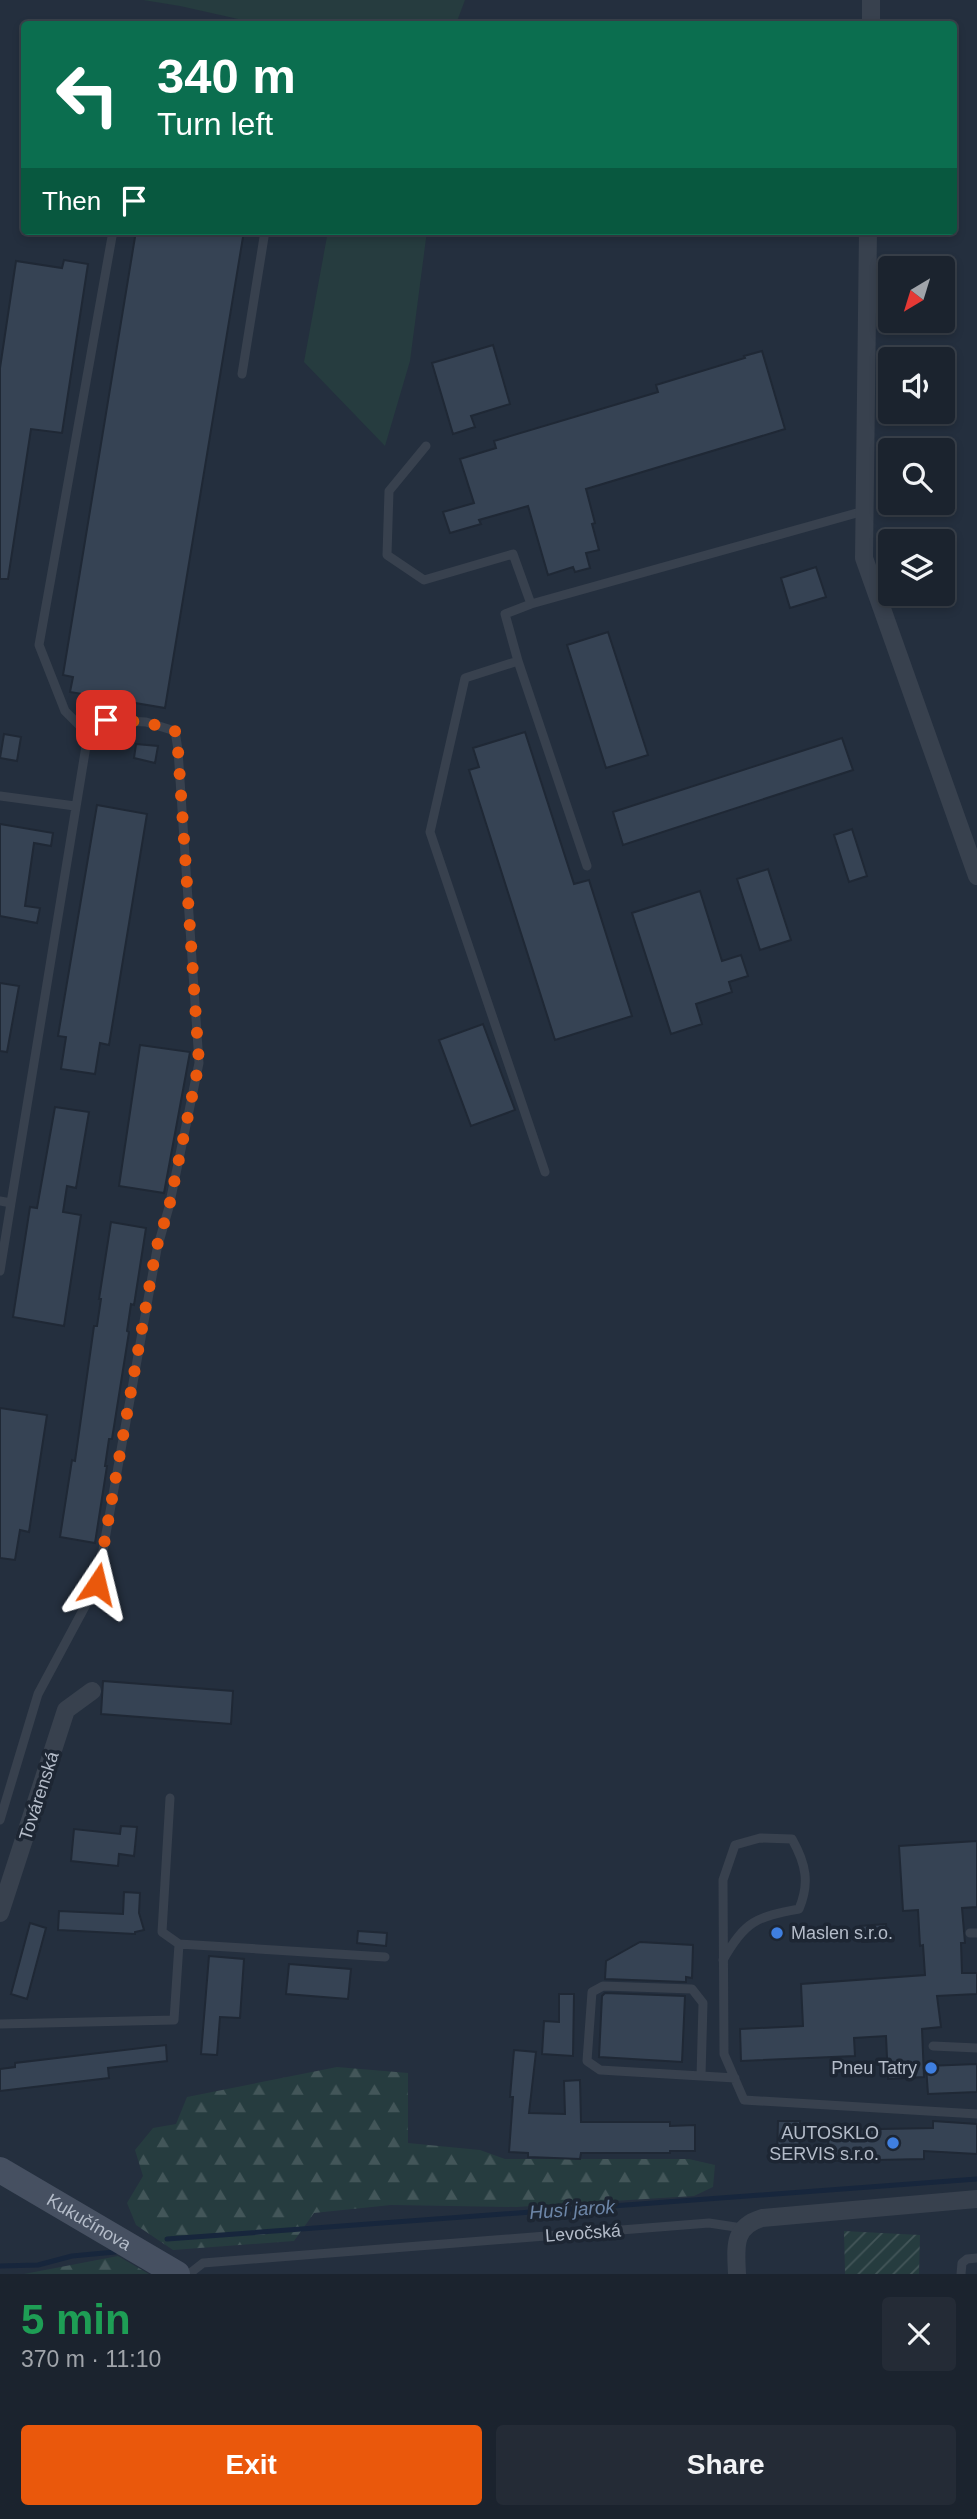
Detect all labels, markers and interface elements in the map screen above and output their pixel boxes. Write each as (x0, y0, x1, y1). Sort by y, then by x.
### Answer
icon: left (42, 49, 133, 140)
text: 340 m (157, 49, 296, 103)
text: Turn left (157, 106, 273, 142)
icon: arrive (115, 182, 153, 220)
text: Then (42, 186, 101, 216)
north arrow (878, 256, 956, 332)
map controls (878, 256, 955, 606)
button: sound (878, 347, 955, 424)
button: search (878, 438, 955, 515)
button: layers (878, 529, 955, 606)
pin (76, 690, 136, 750)
icon: arrive (87, 701, 125, 739)
position arrow (60, 1547, 134, 1621)
street label: Továrenská (15, 1748, 63, 1843)
place label: Maslen s.r.o. (791, 1923, 893, 1943)
marker: Maslen s.r.o. (769, 1925, 785, 1941)
place label: Pneu Tatry (831, 2058, 917, 2078)
marker: Pneu Tatry (923, 2060, 939, 2076)
place label: AUTOSKLO SERVIS s.r.o. (769, 2123, 879, 2164)
marker: AUTOSKLO SERVIS s.r.o. (885, 2135, 901, 2151)
street label: Kukučínova (43, 2190, 135, 2255)
water label: Husí jarok (529, 2196, 617, 2223)
street label: Levočská (544, 2220, 623, 2246)
text: 5 min (21, 2296, 131, 2343)
button: close (882, 2297, 956, 2371)
text: 370 m · 11:10 (21, 2346, 161, 2372)
button: Exit (21, 2425, 482, 2505)
button: Share (496, 2425, 956, 2505)

